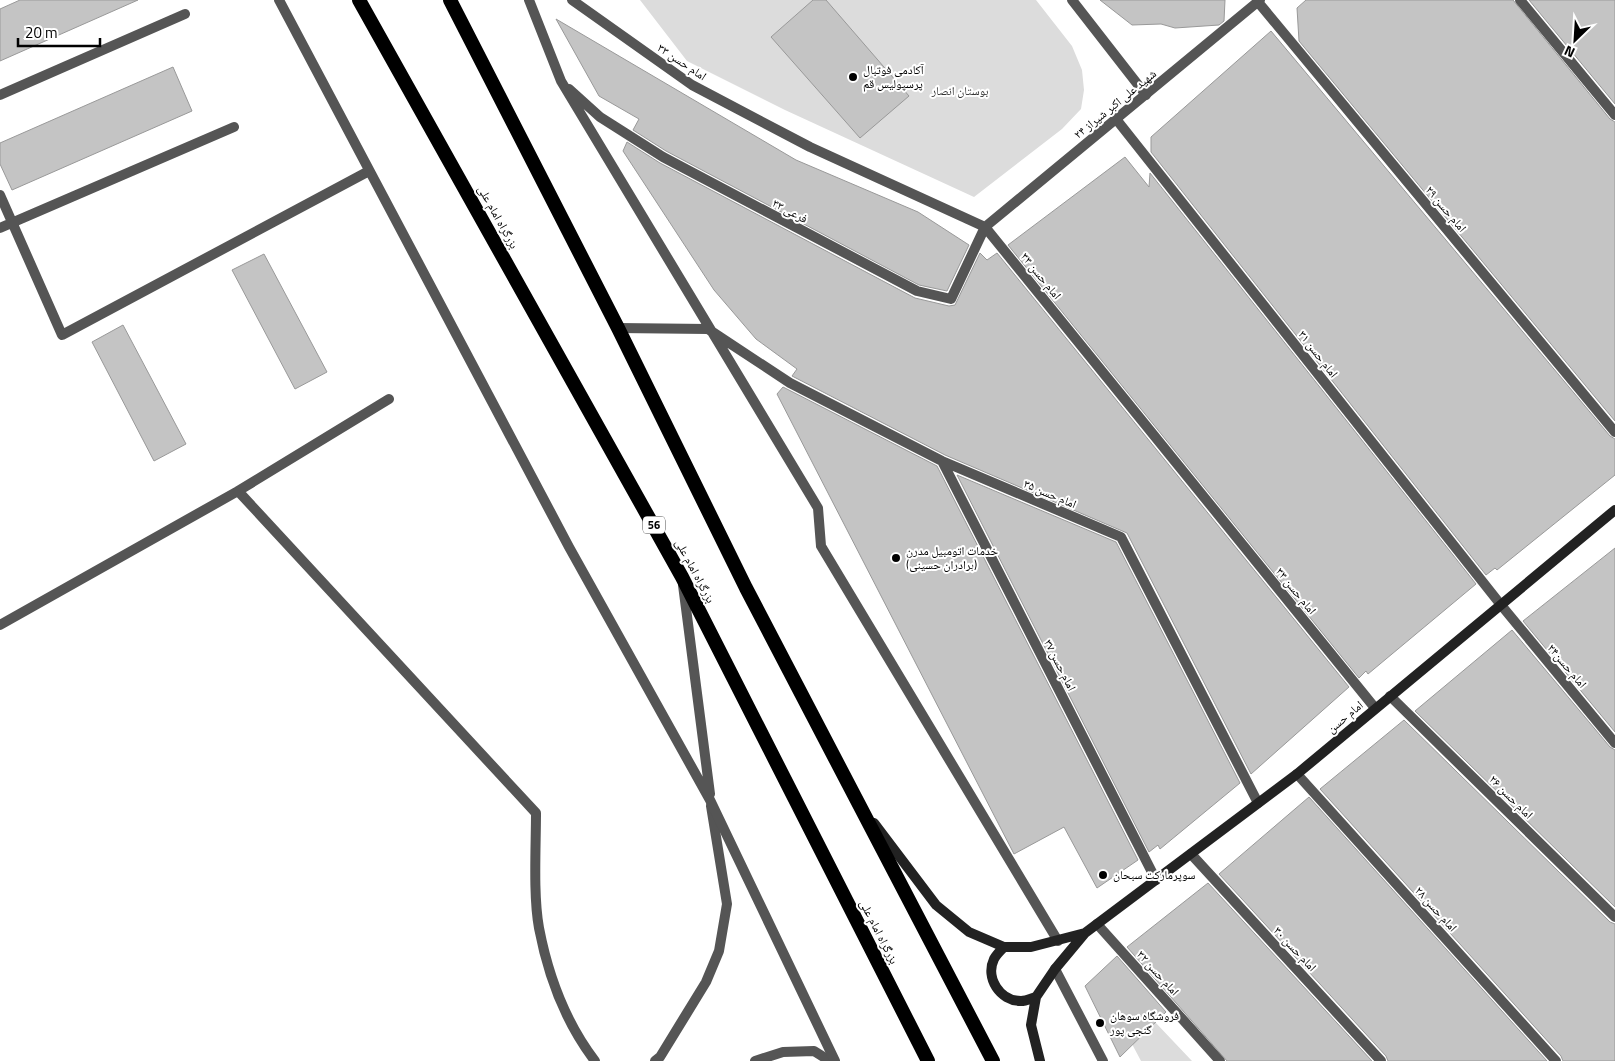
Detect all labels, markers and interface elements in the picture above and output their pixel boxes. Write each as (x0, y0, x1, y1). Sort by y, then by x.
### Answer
scale bar (18, 15, 100, 47)
north arrow (1550, 15, 1600, 65)
text: 20 m (25, 21, 58, 44)
street label: امام حسن ۳۳ (654, 38, 711, 85)
text: N (1560, 41, 1578, 64)
place label: آکادمی فوتبال پرسپولیس قم (863, 60, 925, 93)
street label: شهید علی اکبر شیراز ۲۴ (1069, 64, 1160, 143)
marker: آکادمی فوتبال پرسپولیس قم (847, 71, 859, 83)
park label: بوستان انصار (930, 81, 989, 100)
street label: بزرگراه امام علی (473, 181, 524, 252)
street label: امام حسن ۲۹ (1421, 181, 1472, 236)
street label: فرعی ۳۳ (769, 193, 811, 228)
street label: امام حسن ۳۳ (1016, 248, 1066, 303)
street label: امام حسن ۳۱ (1294, 326, 1343, 382)
street label: امام حسن ۳۵ (1021, 474, 1080, 513)
road number: 56 (643, 516, 665, 534)
street label: بزرگراه امام علی (671, 535, 720, 606)
place label: خدمات اتومبیل مدرن (برادران حسینی) (906, 541, 999, 574)
marker: خدمات اتومبیل مدرن (برادران حسینی) (890, 552, 902, 564)
street label: امام حسن ۳۳ (1271, 563, 1321, 618)
street label: امام حسن ۳۷ (1039, 636, 1082, 694)
street label: امام حسن۲۴ (1543, 639, 1592, 692)
street label: امام حسن (1322, 696, 1367, 738)
street label: امام حسن ۲۶ (1485, 770, 1538, 823)
place label: سوپرمارکت سبحان (1113, 865, 1196, 884)
marker: سوپرمارکت سبحان (1097, 869, 1109, 881)
street label: امام حسن ۲۸ (1411, 882, 1462, 936)
street label: بزرگراه امام علی (855, 896, 904, 967)
street label: امام حسن ۳۰ (1269, 922, 1321, 976)
street label: امام حسن ۳۲ (1133, 946, 1184, 1000)
place label: فروشگاه سوهان گنجی پور (1109, 1006, 1179, 1039)
marker: فروشگاه سوهان گنجی پور (1094, 1017, 1106, 1029)

